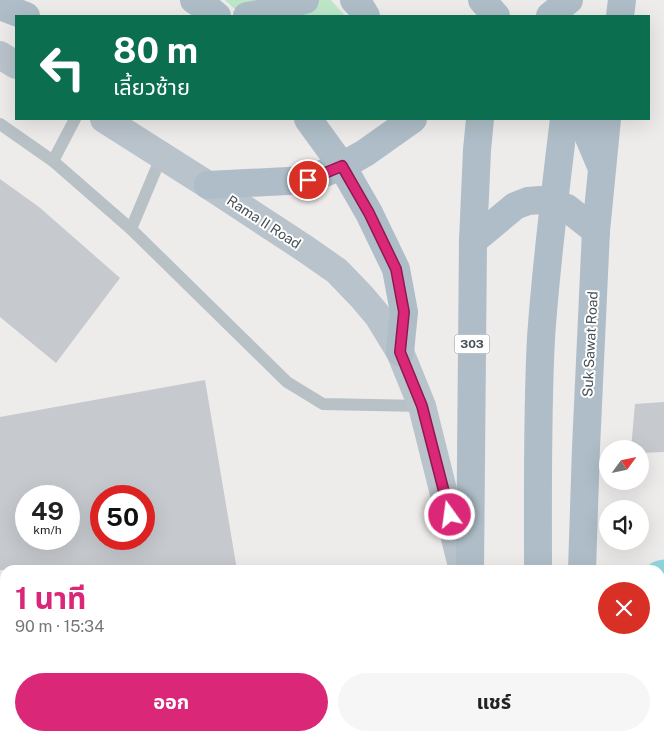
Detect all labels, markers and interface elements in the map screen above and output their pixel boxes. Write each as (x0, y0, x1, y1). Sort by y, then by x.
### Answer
text: 80 m (113, 30, 198, 71)
icon: left (30, 35, 95, 100)
text: เลี้ยวซ้าย (113, 74, 190, 100)
pin (287, 159, 329, 201)
icon: arrive (294, 166, 322, 194)
street label: Rama II Road (224, 192, 304, 252)
street label: Suk Sawat Road (579, 291, 601, 397)
road number: 303 (454, 334, 490, 354)
north arrow (599, 440, 649, 490)
map controls (599, 440, 649, 550)
speed limit sign: 50 (90, 485, 155, 550)
position arrow (423, 488, 475, 540)
text: 49 (31, 496, 64, 526)
button: sound (599, 500, 649, 550)
text: km/h (33, 523, 62, 537)
text: 1 นาที (15, 580, 86, 616)
button: close (598, 582, 650, 634)
text: 90 m · 15:34 (15, 617, 104, 636)
button: ออก (15, 673, 328, 731)
button: แชร์ (338, 673, 650, 731)

